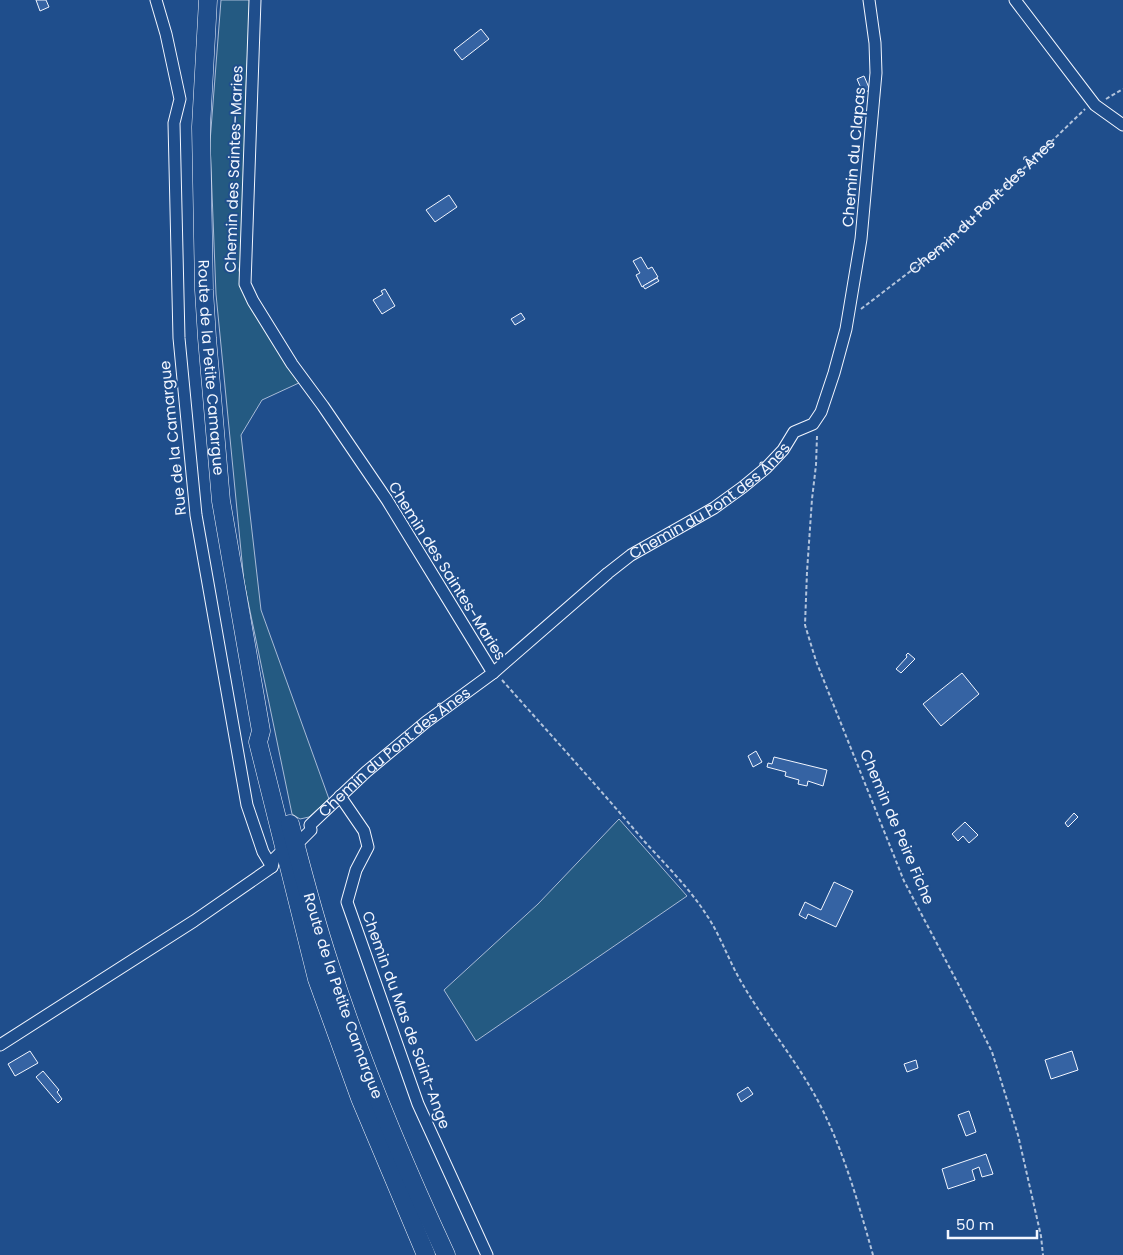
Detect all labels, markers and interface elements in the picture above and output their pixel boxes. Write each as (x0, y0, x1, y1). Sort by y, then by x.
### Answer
street label: Chemin des Saintes-Maries (219, 65, 248, 273)
street label: Chemin du Clapas (837, 86, 870, 228)
street label: Chemin du Pont des Ânes (904, 133, 1059, 279)
street label: Route de la Petite Camargue (193, 259, 230, 476)
street label: Rue de la Camargue (154, 360, 191, 516)
street label: Chemin du Pont des Ânes (625, 439, 795, 564)
street label: Chemin des Saintes-Maries (384, 477, 511, 664)
street label: Chemin du Pont des Ânes (314, 682, 475, 822)
street label: Chemin de Peire Fiche (855, 746, 940, 908)
street label: Route de la Petite Camargue (299, 890, 388, 1102)
street label: Chemin du Mas de Saint-Ange (357, 908, 456, 1132)
scale bar (948, 1208, 1037, 1240)
text: 50 m (956, 1214, 994, 1235)

